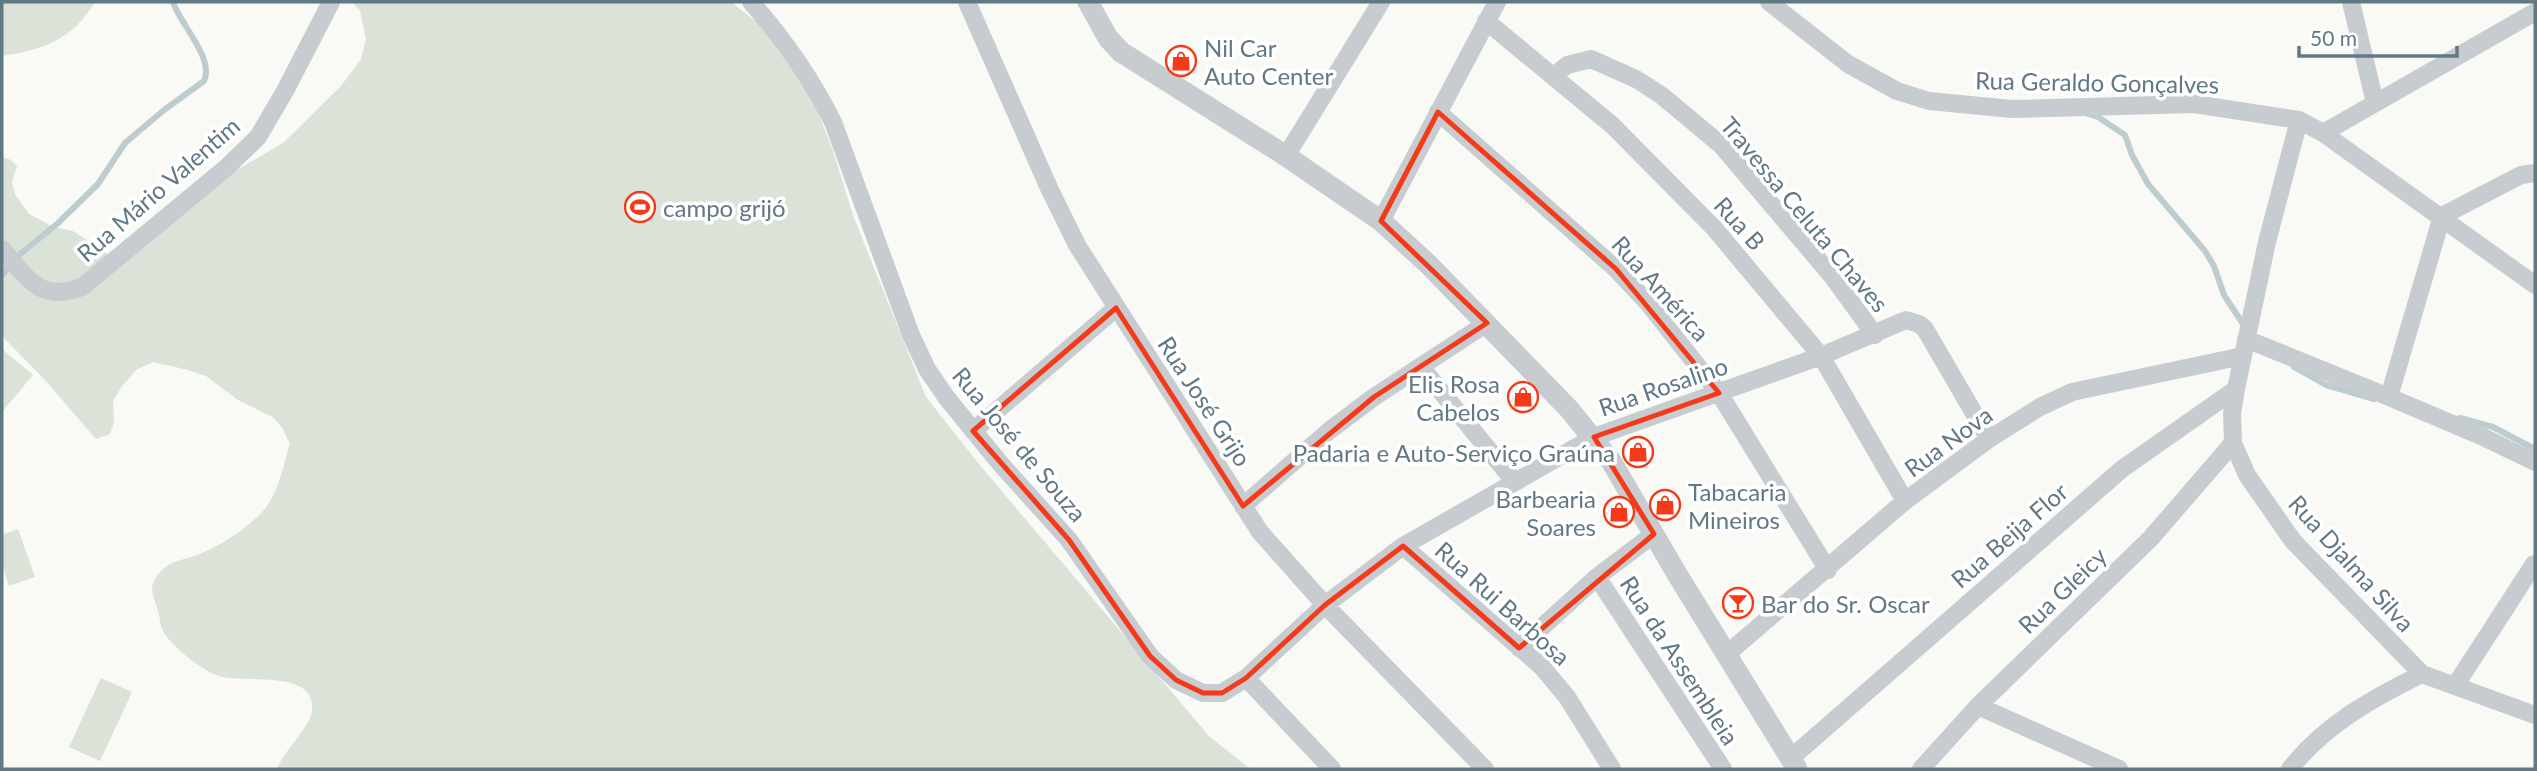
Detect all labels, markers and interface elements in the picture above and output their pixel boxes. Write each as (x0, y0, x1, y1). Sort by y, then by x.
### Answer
scale bar (2299, 14, 2456, 58)
text: 50 m (2310, 25, 2357, 50)
place label: Nil Car Auto Center (1204, 33, 1334, 90)
shop icon: Nil Car Auto Center (1164, 44, 1198, 78)
street label: Rua Geraldo Gonçalves (1975, 65, 2219, 99)
street label: Rua Mário Valentim (71, 111, 245, 267)
street label: Travessa Celuta Chaves (1715, 111, 1895, 317)
sports icon: campo grijó (623, 190, 657, 224)
street label: Rua B (1709, 190, 1771, 256)
place label: campo grijó (663, 193, 786, 222)
street label: Rua América (1606, 229, 1716, 347)
street label: Rua José Grijo (1152, 331, 1258, 471)
street label: Rua Rosalino (1595, 350, 1731, 422)
street label: Rua José de Souza (947, 361, 1093, 527)
place label: Elis Rosa Cabelos (1408, 369, 1500, 426)
shop icon: Elis Rosa Cabelos (1506, 380, 1540, 414)
street label: Rua Nova (1899, 400, 1997, 482)
shop icon: Padaria e Auto-Serviço Graúna (1621, 435, 1655, 469)
place label: Padaria e Auto-Serviço Graúna (1293, 438, 1615, 467)
street label: Rua Beija Flor (1945, 476, 2073, 593)
place label: Tabacaria Mineiros (1688, 477, 1787, 534)
place label: Barbearia Soares (1496, 484, 1596, 541)
shop icon: Tabacaria Mineiros (1648, 488, 1682, 522)
street label: Rua Djalma Silva (2283, 489, 2421, 637)
shop icon: Barbearia Soares (1602, 495, 1636, 529)
street label: Rua Rui Barbosa (1430, 535, 1576, 671)
street label: Rua Gleicy (2012, 540, 2113, 639)
street label: Rua da Assembleia (1615, 570, 1745, 750)
bar icon: Bar do Sr. Oscar (1721, 586, 1755, 620)
place label: Bar do Sr. Oscar (1761, 589, 1930, 618)

